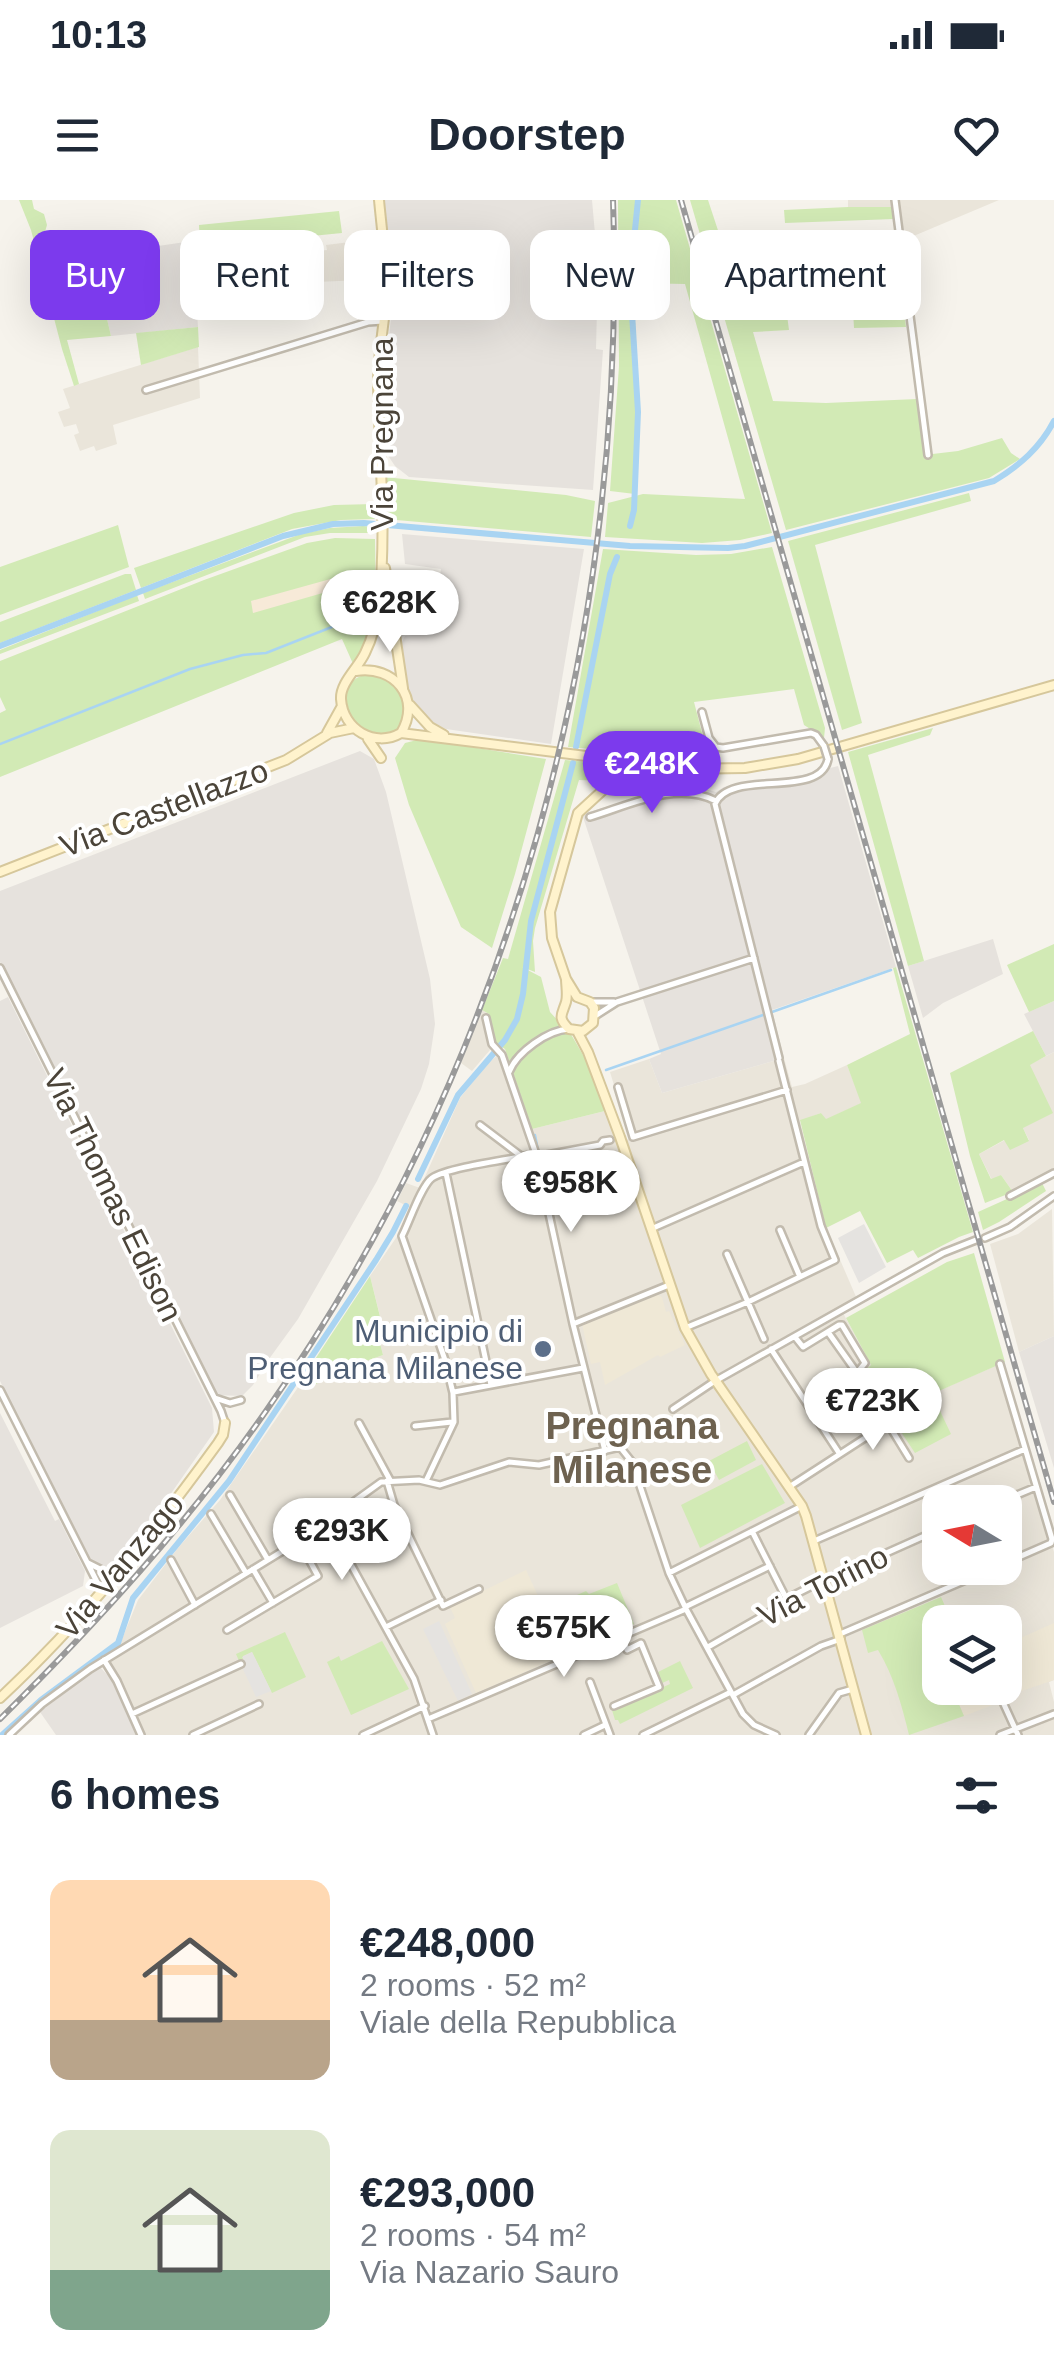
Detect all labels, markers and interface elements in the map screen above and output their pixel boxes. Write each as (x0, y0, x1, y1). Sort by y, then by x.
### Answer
text: 10:13 (50, 14, 147, 56)
icon: menu (50, 108, 105, 163)
icon: heart (949, 108, 1004, 163)
text: Doorstep (428, 109, 626, 160)
chip: Buy (30, 230, 160, 320)
chip: Rent (180, 230, 324, 320)
chip: Filters (344, 230, 510, 320)
chip: New (530, 230, 670, 320)
chip: Apartment (690, 230, 921, 320)
street label: Via Pregnana (364, 337, 400, 531)
pin: €628K (320, 570, 460, 655)
text: €628K (343, 584, 437, 620)
pin: €248K (582, 731, 722, 816)
text: €248K (605, 745, 699, 781)
street label: Via Castellazzo (55, 752, 273, 864)
street label: Via Thomas Edison (36, 1063, 190, 1327)
pin: €958K (501, 1150, 641, 1235)
text: €958K (524, 1164, 618, 1200)
place label: Municipio di Pregnana Milanese (247, 1313, 523, 1386)
marker: Municipio di Pregnana Milanese (532, 1338, 554, 1360)
pin: €723K (803, 1368, 943, 1453)
text: €723K (826, 1382, 920, 1418)
district label: Pregnana Milanese (545, 1405, 719, 1491)
north arrow (922, 1485, 1022, 1585)
map controls (922, 1485, 1022, 1705)
street label: Via Vanzago (49, 1486, 191, 1646)
pin: €293K (272, 1498, 412, 1583)
text: €293K (295, 1512, 389, 1548)
street label: Via Torino (752, 1538, 894, 1634)
pin: €575K (494, 1595, 634, 1680)
button: layers (922, 1605, 1022, 1705)
text: €575K (517, 1609, 611, 1645)
icon: filters (949, 1768, 1004, 1823)
text: 6 homes (50, 1771, 220, 1818)
text: €248,000 (360, 1919, 535, 1966)
icon: home (130, 1920, 250, 2040)
text: 2 rooms · 52 m² (360, 1967, 586, 2003)
text: Viale della Repubblica (360, 2004, 676, 2040)
text: €293,000 (360, 2169, 535, 2216)
icon: home (130, 2170, 250, 2290)
text: 2 rooms · 54 m² (360, 2217, 586, 2253)
text: Via Nazario Sauro (360, 2254, 619, 2290)

